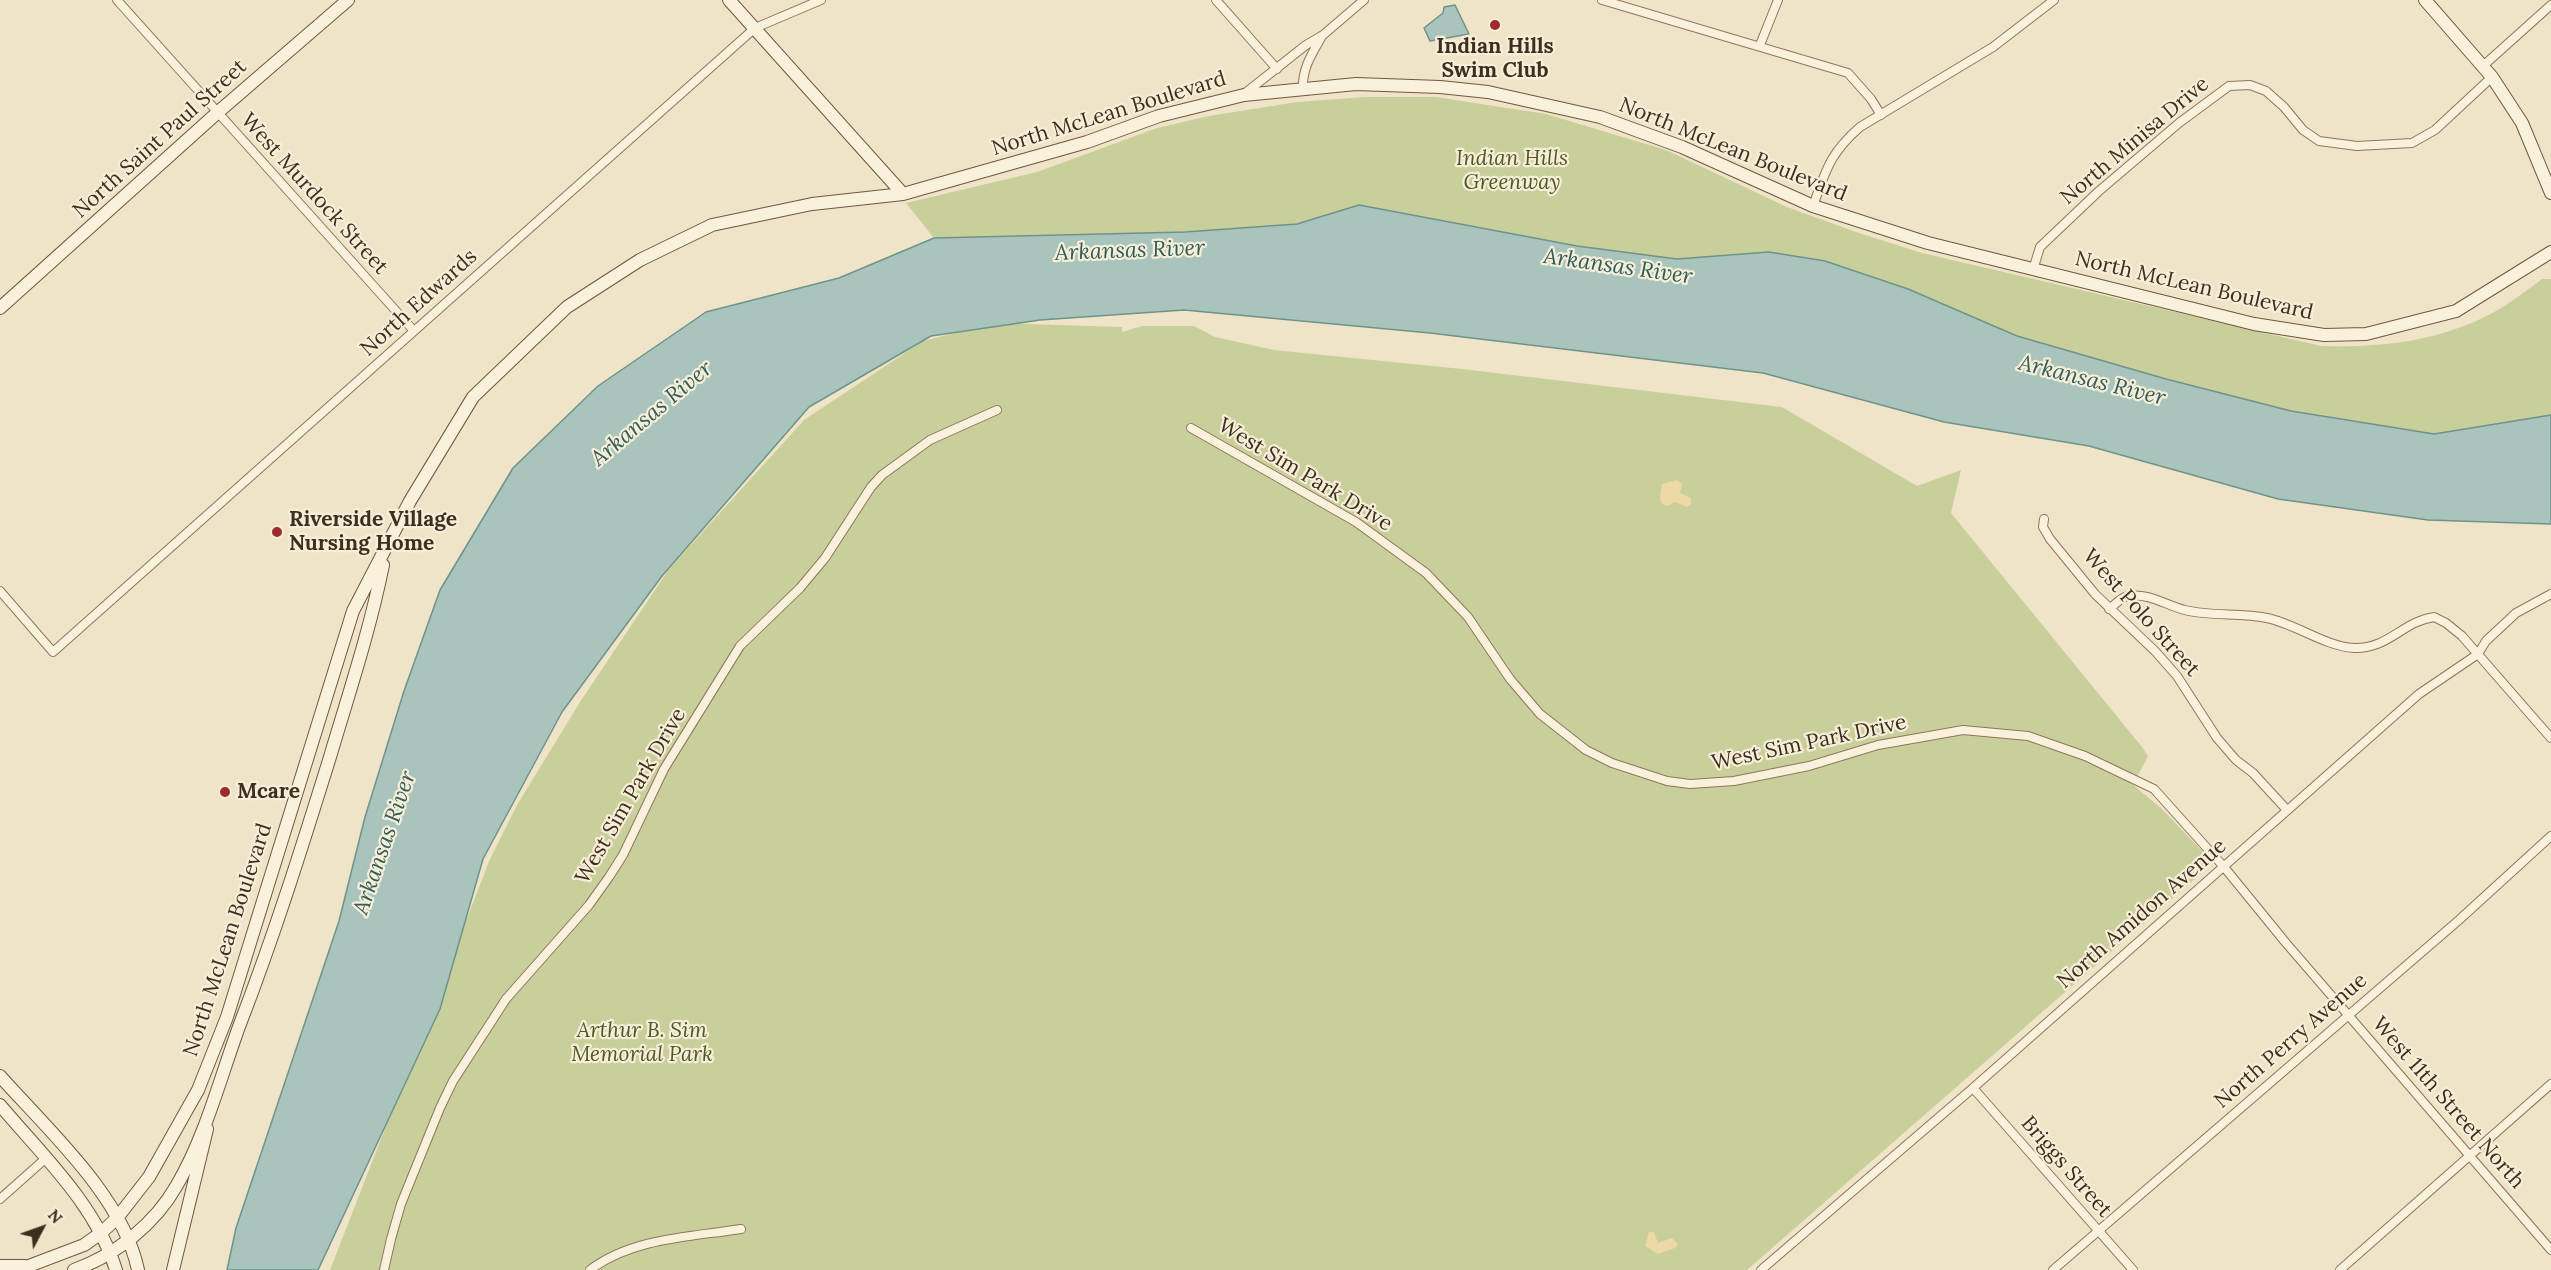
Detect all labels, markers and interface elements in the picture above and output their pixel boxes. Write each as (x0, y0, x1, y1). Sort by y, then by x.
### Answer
marker: Indian Hills Swim Club (1488, 18, 1502, 32)
place label: Indian Hills Swim Club (1436, 34, 1554, 84)
street label: North Saint Paul Street (68, 54, 252, 224)
street label: North McLean Boulevard (989, 66, 1229, 162)
street label: North Minisa Drive (2056, 72, 2214, 210)
street label: North McLean Boulevard (1615, 93, 1851, 207)
street label: West Murdock Street (235, 108, 393, 280)
park label: Indian Hills Greenway (1456, 146, 1568, 196)
water label: Arkansas River (1054, 235, 1206, 267)
water label: Arkansas River (1542, 243, 1694, 291)
street label: North Edwards (356, 244, 482, 362)
street label: North McLean Boulevard (2072, 246, 2316, 326)
water label: Arkansas River (2016, 350, 2168, 412)
water label: Arkansas River (586, 356, 718, 472)
street label: West Sim Park Drive (1213, 413, 1397, 537)
place label: Riverside Village Nursing Home (289, 507, 457, 557)
marker: Riverside Village Nursing Home (270, 525, 284, 539)
street label: West Polo Street (2077, 544, 2205, 682)
street label: West Sim Park Drive (570, 704, 692, 888)
street label: West Sim Park Drive (1709, 710, 1909, 776)
water label: Arkansas River (348, 768, 422, 918)
place label: Mcare (237, 779, 300, 805)
marker: Mcare (218, 785, 232, 799)
street label: North McLean Boulevard (178, 820, 278, 1060)
street label: North Amidon Avenue (2052, 834, 2232, 994)
street label: North Perry Avenue (2210, 968, 2372, 1114)
street label: West 11th Street North (2367, 1012, 2529, 1194)
park label: Arthur B. Sim Memorial Park (571, 1018, 713, 1068)
street label: Briggs Street (2015, 1111, 2117, 1223)
north arrow (12, 1198, 72, 1258)
text: N (44, 1205, 67, 1227)

